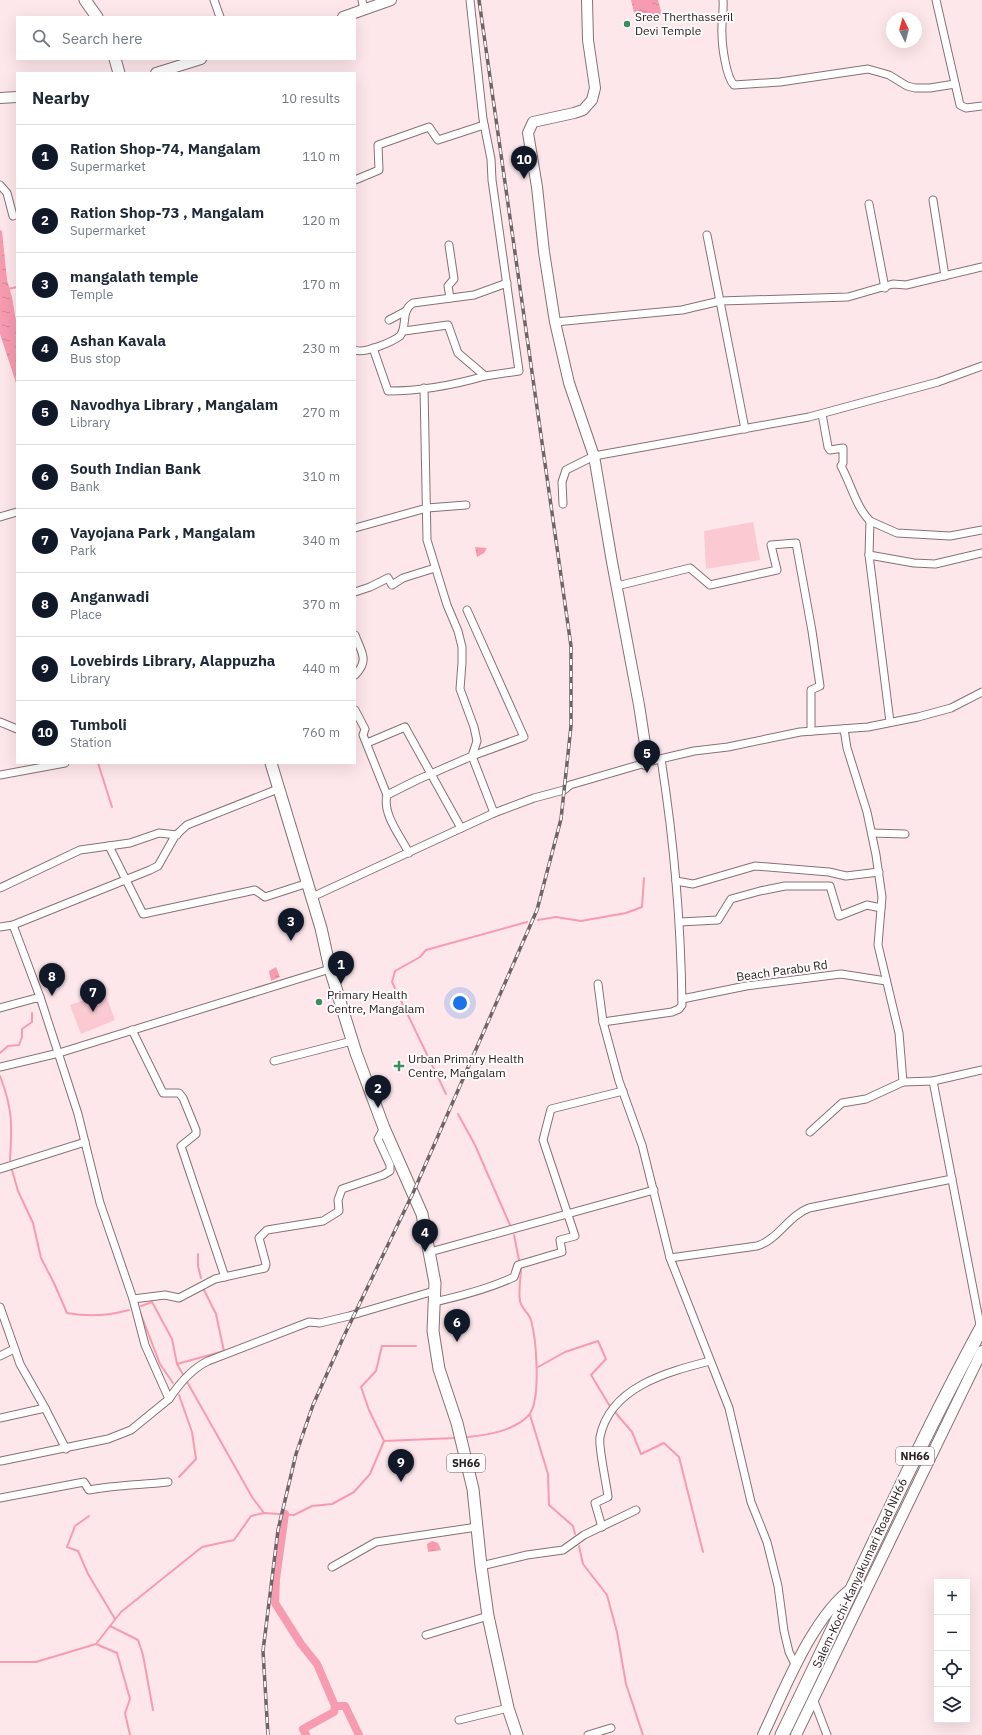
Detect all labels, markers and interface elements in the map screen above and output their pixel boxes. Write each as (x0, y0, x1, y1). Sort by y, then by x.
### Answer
place label: Sree Therthasseril Devi Temple (635, 9, 733, 38)
north arrow (886, 12, 922, 48)
search box (16, 16, 356, 60)
marker: Sree Therthasseril Devi Temple (622, 19, 632, 29)
icon: search (30, 27, 52, 49)
text: Search here (62, 29, 142, 48)
text: Nearby (32, 87, 90, 109)
text: 10 results (281, 90, 340, 107)
text: Ration Shop-74, Mangalam (70, 139, 261, 158)
pin: 10 (511, 146, 537, 179)
text: 1 (41, 148, 49, 165)
text: 110 m (302, 148, 340, 165)
text: Supermarket (70, 158, 146, 175)
text: Ration Shop-73 , Mangalam (70, 203, 264, 222)
text: 2 (41, 212, 49, 229)
text: 120 m (302, 212, 340, 229)
text: Supermarket (70, 222, 146, 239)
text: mangalath temple (70, 267, 199, 286)
text: 3 (41, 276, 49, 293)
text: 170 m (302, 276, 340, 293)
text: Temple (70, 286, 113, 303)
text: Ashan Kavala (70, 331, 166, 350)
text: 4 (41, 340, 49, 357)
text: 230 m (302, 340, 340, 357)
text: Bus stop (70, 350, 121, 367)
text: Navodhya Library , Mangalam (70, 395, 278, 414)
text: 5 (41, 404, 49, 421)
text: 270 m (302, 404, 340, 421)
text: Library (70, 414, 110, 431)
text: South Indian Bank (70, 459, 201, 478)
text: 6 (41, 468, 49, 485)
text: 310 m (302, 468, 340, 485)
text: Bank (70, 478, 100, 495)
text: Vayojana Park , Mangalam (70, 523, 255, 542)
text: 7 (41, 532, 49, 549)
text: 340 m (302, 532, 340, 549)
text: Park (70, 542, 96, 559)
text: Anganwadi (70, 587, 149, 606)
text: 8 (41, 596, 49, 613)
text: 370 m (302, 596, 340, 613)
text: Place (70, 606, 102, 623)
text: Lovebirds Library, Alappuzha (70, 651, 275, 670)
text: 9 (41, 660, 49, 677)
text: 440 m (302, 660, 340, 677)
text: Library (70, 670, 110, 687)
text: Tumboli (70, 715, 127, 734)
text: 10 (37, 724, 53, 741)
text: 760 m (302, 724, 340, 741)
text: Station (70, 734, 112, 751)
pin: 5 (634, 740, 660, 773)
pin: 3 (278, 908, 304, 941)
pin: 1 (328, 951, 354, 984)
street label: Beach Parabu Rd (735, 957, 828, 984)
pin: 8 (39, 963, 65, 996)
pin: 7 (80, 979, 106, 1012)
place label: Primary Health Centre, Mangalam (327, 987, 425, 1016)
your location (450, 993, 470, 1013)
marker: Primary Health Centre, Mangalam (314, 997, 324, 1007)
place label: Urban Primary Health Centre, Mangalam (408, 1051, 524, 1080)
marker: Urban Primary Health Centre, Mangalam (393, 1060, 405, 1072)
pin: 2 (365, 1075, 391, 1108)
pin: 4 (412, 1219, 438, 1252)
pin: 6 (444, 1309, 470, 1342)
road number: NH66 (896, 1447, 934, 1465)
pin: 9 (388, 1449, 414, 1482)
road number: SH66 (447, 1454, 485, 1472)
street label: Salem-Kochi-Kanyakumari Road NH66 (809, 1475, 910, 1670)
map controls (934, 1579, 970, 1723)
button: + (934, 1579, 970, 1615)
button: − (934, 1615, 970, 1651)
button: locate (934, 1651, 970, 1687)
button: layers (934, 1687, 970, 1723)

